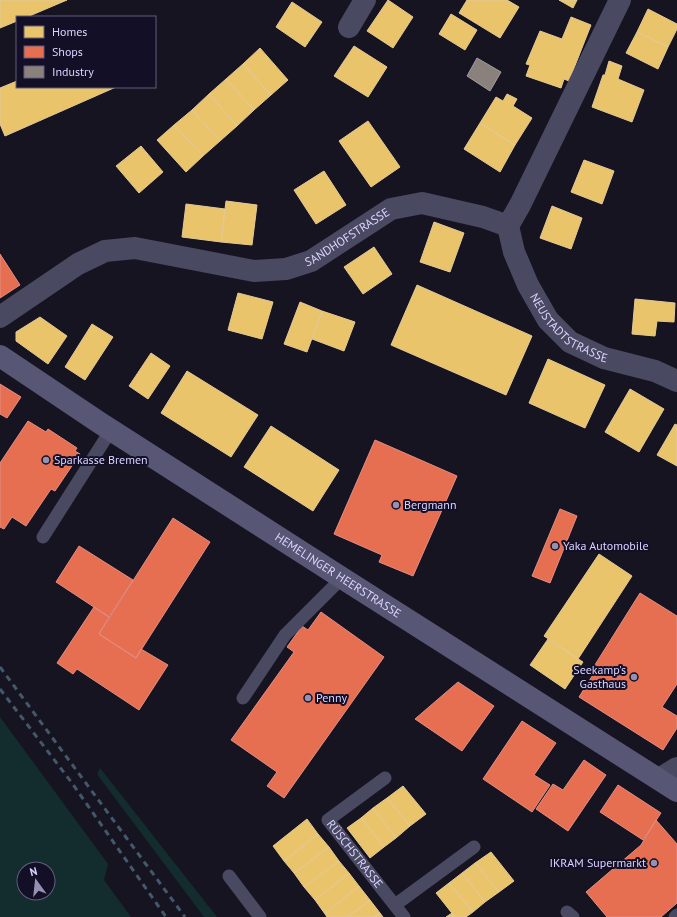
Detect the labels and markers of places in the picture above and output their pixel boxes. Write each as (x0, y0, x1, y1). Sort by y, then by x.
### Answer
place label: Sparkasse Bremen (54, 452, 148, 467)
marker: Sparkasse Bremen (41, 455, 51, 465)
place label: Bergmann (404, 497, 456, 512)
marker: Bergmann (391, 500, 401, 510)
place label: Yaka Automobile (563, 538, 649, 553)
marker: Yaka Automobile (550, 541, 560, 551)
place label: Seekamp's Gasthaus (573, 662, 626, 691)
marker: Seekamp's Gasthaus (629, 672, 639, 682)
place label: Penny (316, 690, 348, 705)
marker: Penny (303, 693, 313, 703)
place label: IKRAM Supermarkt (550, 855, 646, 870)
marker: IKRAM Supermarkt (649, 858, 659, 868)

